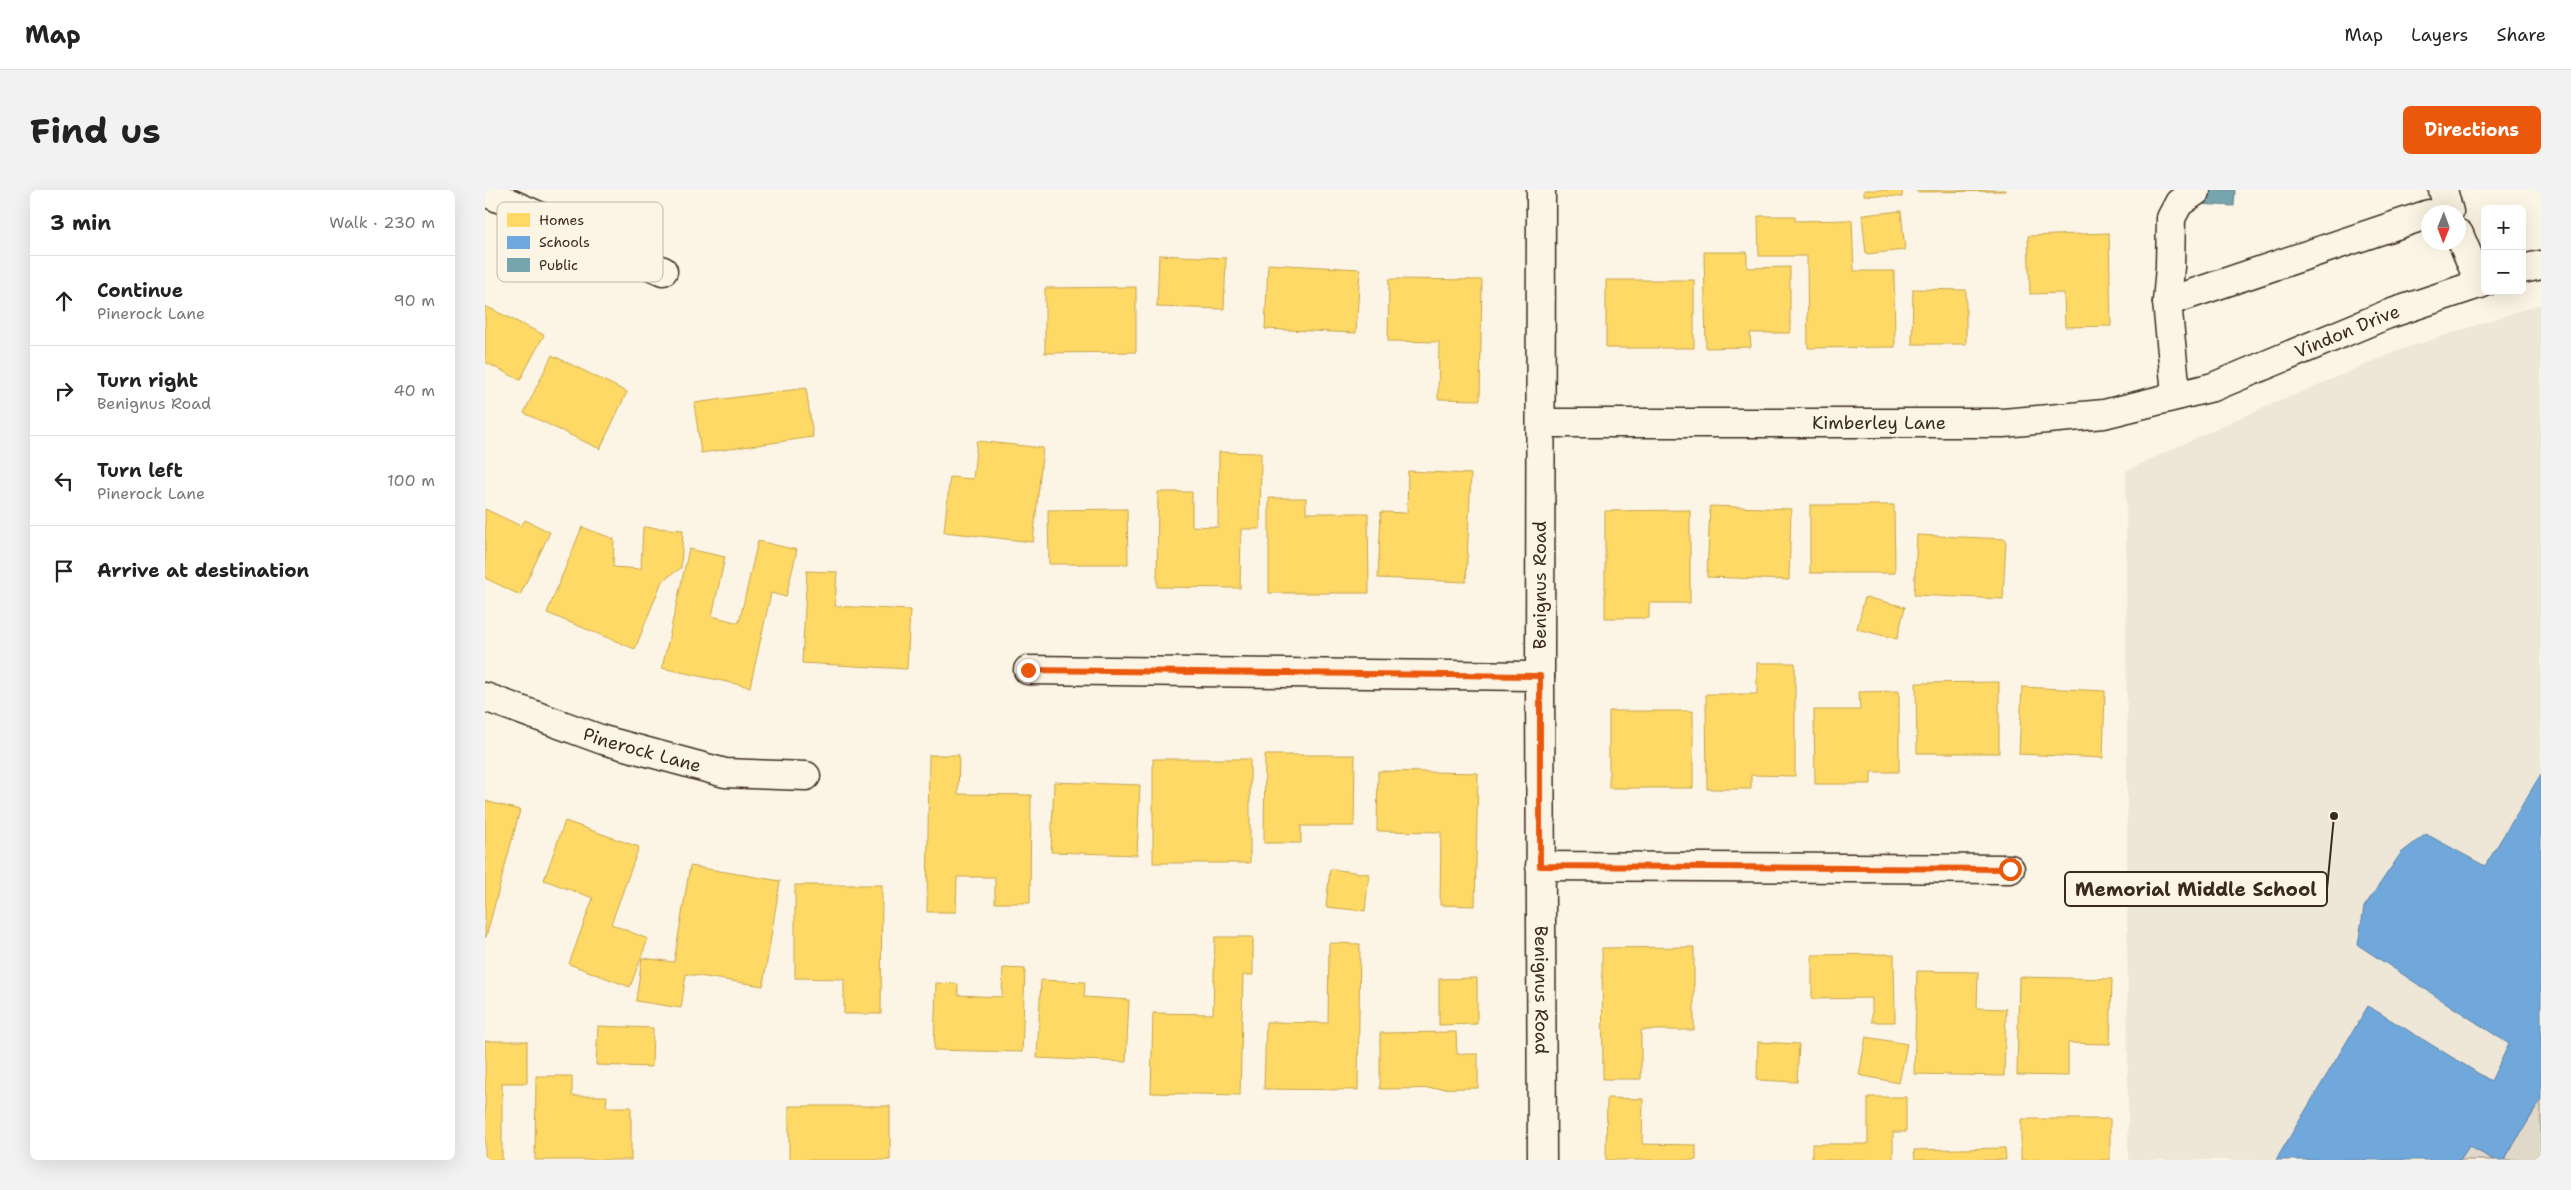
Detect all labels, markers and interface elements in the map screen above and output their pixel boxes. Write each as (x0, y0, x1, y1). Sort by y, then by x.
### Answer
text: Map (25, 19, 81, 51)
text: Map (2345, 23, 2383, 47)
text: Layers (2411, 23, 2468, 47)
text: Share (2496, 23, 2546, 47)
button: Directions (2403, 106, 2541, 154)
text: Find us (30, 107, 161, 154)
legend (497, 202, 663, 282)
north arrow (2421, 205, 2466, 250)
map controls (2481, 205, 2526, 295)
button: + (2481, 205, 2526, 250)
text: 3 min (50, 209, 111, 237)
text: Homes (539, 211, 584, 229)
text: Walk · 230 m (329, 212, 435, 233)
text: Schools (539, 233, 590, 251)
button: − (2481, 250, 2526, 295)
text: Public (539, 256, 578, 274)
text: Continue (97, 278, 183, 303)
icon: ahead (50, 287, 78, 315)
text: 90 m (394, 290, 435, 311)
street label: Vindon Drive (2291, 299, 2403, 364)
text: Pinerock Lane (97, 303, 205, 324)
text: Turn right (97, 368, 198, 393)
icon: right (50, 377, 78, 405)
text: 40 m (393, 380, 435, 401)
text: Benignus Road (97, 393, 211, 414)
street label: Kimberley Lane (1812, 411, 1946, 435)
text: Turn left (97, 458, 183, 483)
icon: left (50, 467, 78, 495)
text: 100 m (387, 470, 435, 491)
text: Pinerock Lane (97, 483, 205, 504)
street label: Benignus Road (1528, 521, 1552, 649)
icon: arrive (50, 557, 78, 585)
text: Arrive at destination (97, 558, 309, 583)
route end (1017, 659, 1040, 682)
street label: Pinerock Lane (580, 722, 704, 778)
route start (1999, 858, 2022, 881)
callout: Memorial Middle School (2065, 872, 2327, 906)
text: Memorial Middle School (2075, 877, 2317, 902)
street label: Benignus Road (1529, 926, 1554, 1054)

